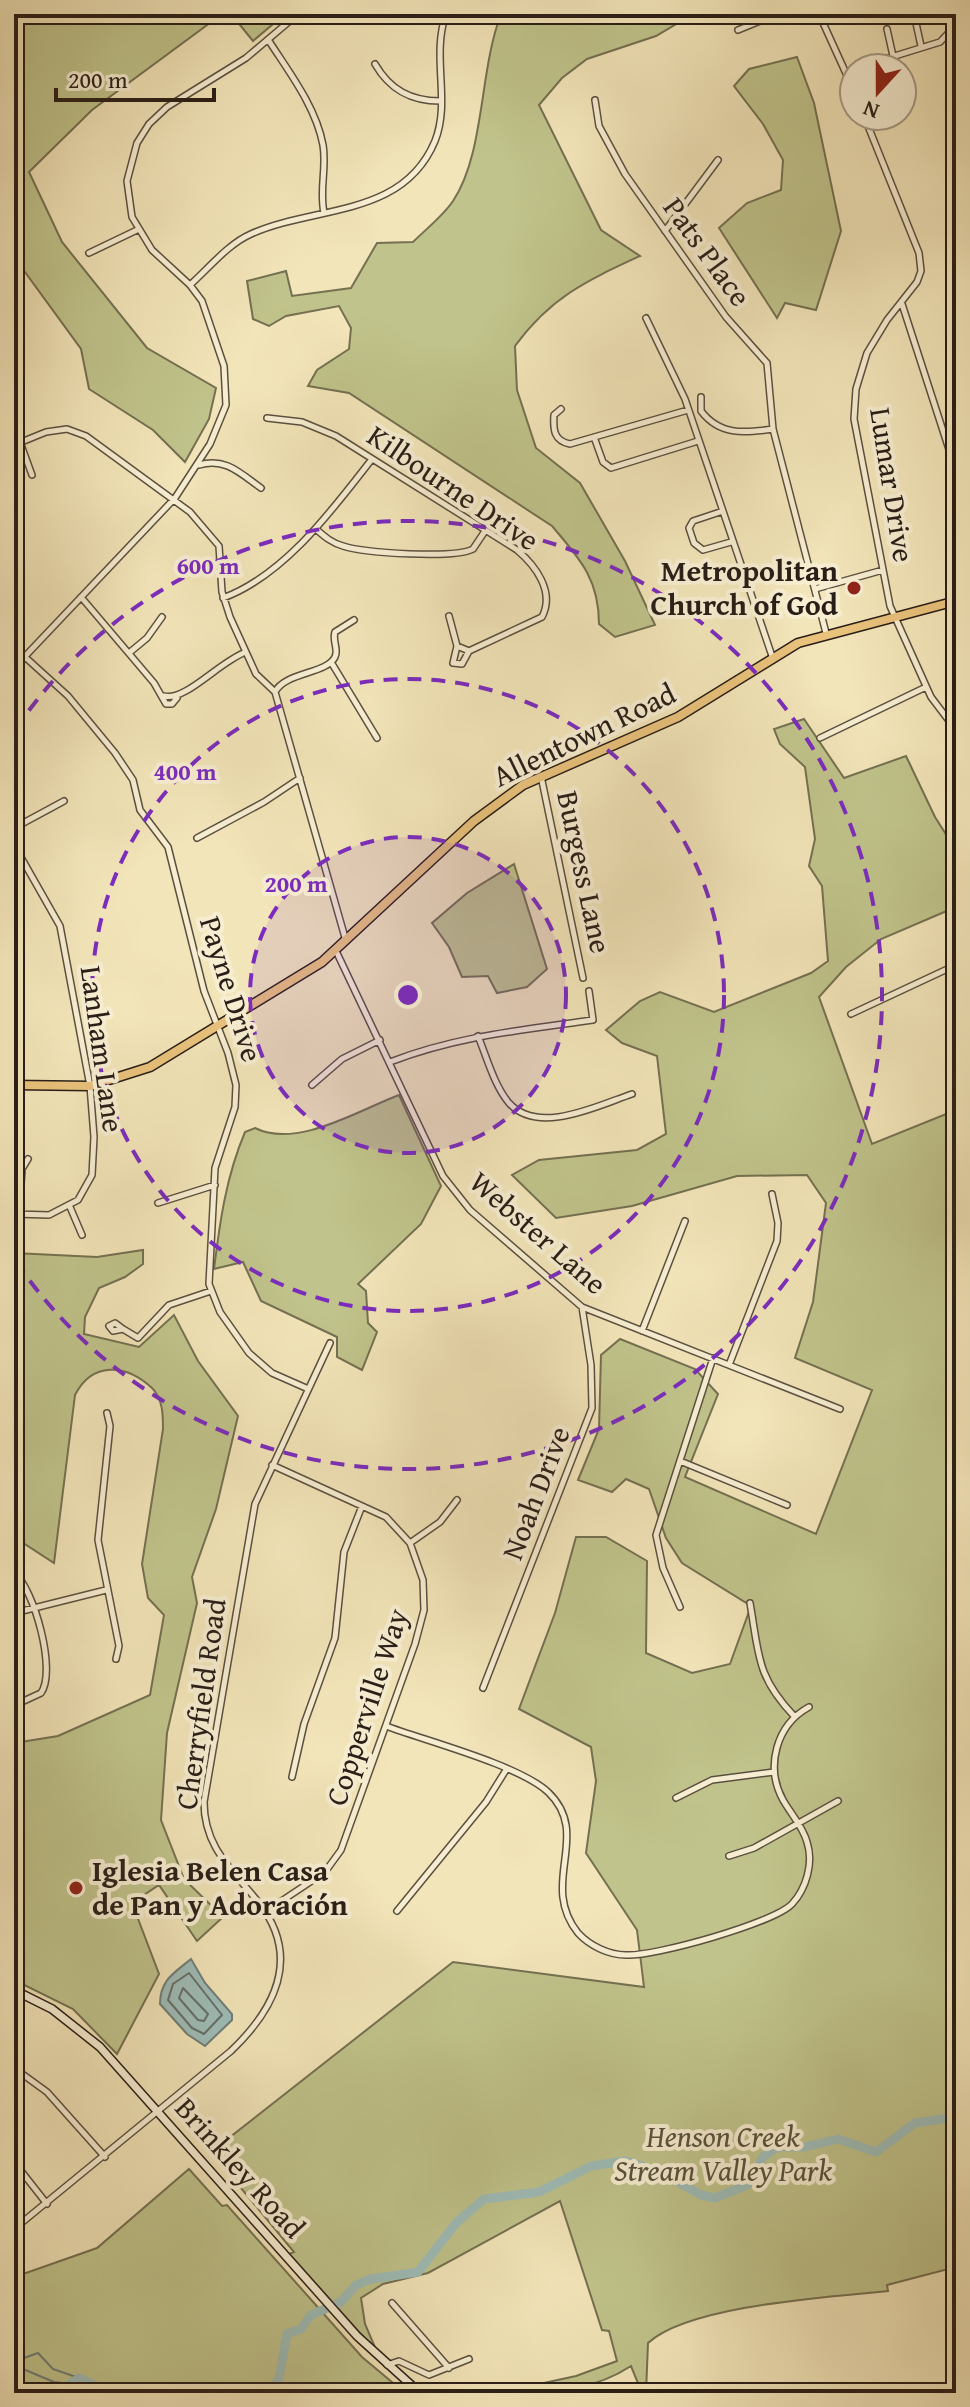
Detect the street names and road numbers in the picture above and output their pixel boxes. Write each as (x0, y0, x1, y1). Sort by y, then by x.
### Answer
street label: Pats Place (653, 188, 763, 315)
street label: Lumar Drive (859, 404, 927, 565)
street label: Kilbourne Drive (359, 413, 548, 561)
street label: Allentown Road (485, 671, 683, 797)
street label: Burgess Lane (546, 787, 624, 957)
street label: Payne Drive (189, 911, 275, 1067)
street label: Lanham Lane (70, 963, 136, 1135)
street label: Webster Lane (460, 1160, 617, 1304)
street label: Noah Drive (489, 1419, 581, 1566)
street label: Cherryfield Road (163, 1595, 237, 1812)
street label: Copperville Way (313, 1602, 419, 1811)
street label: Brinkley Road (165, 2087, 316, 2248)

